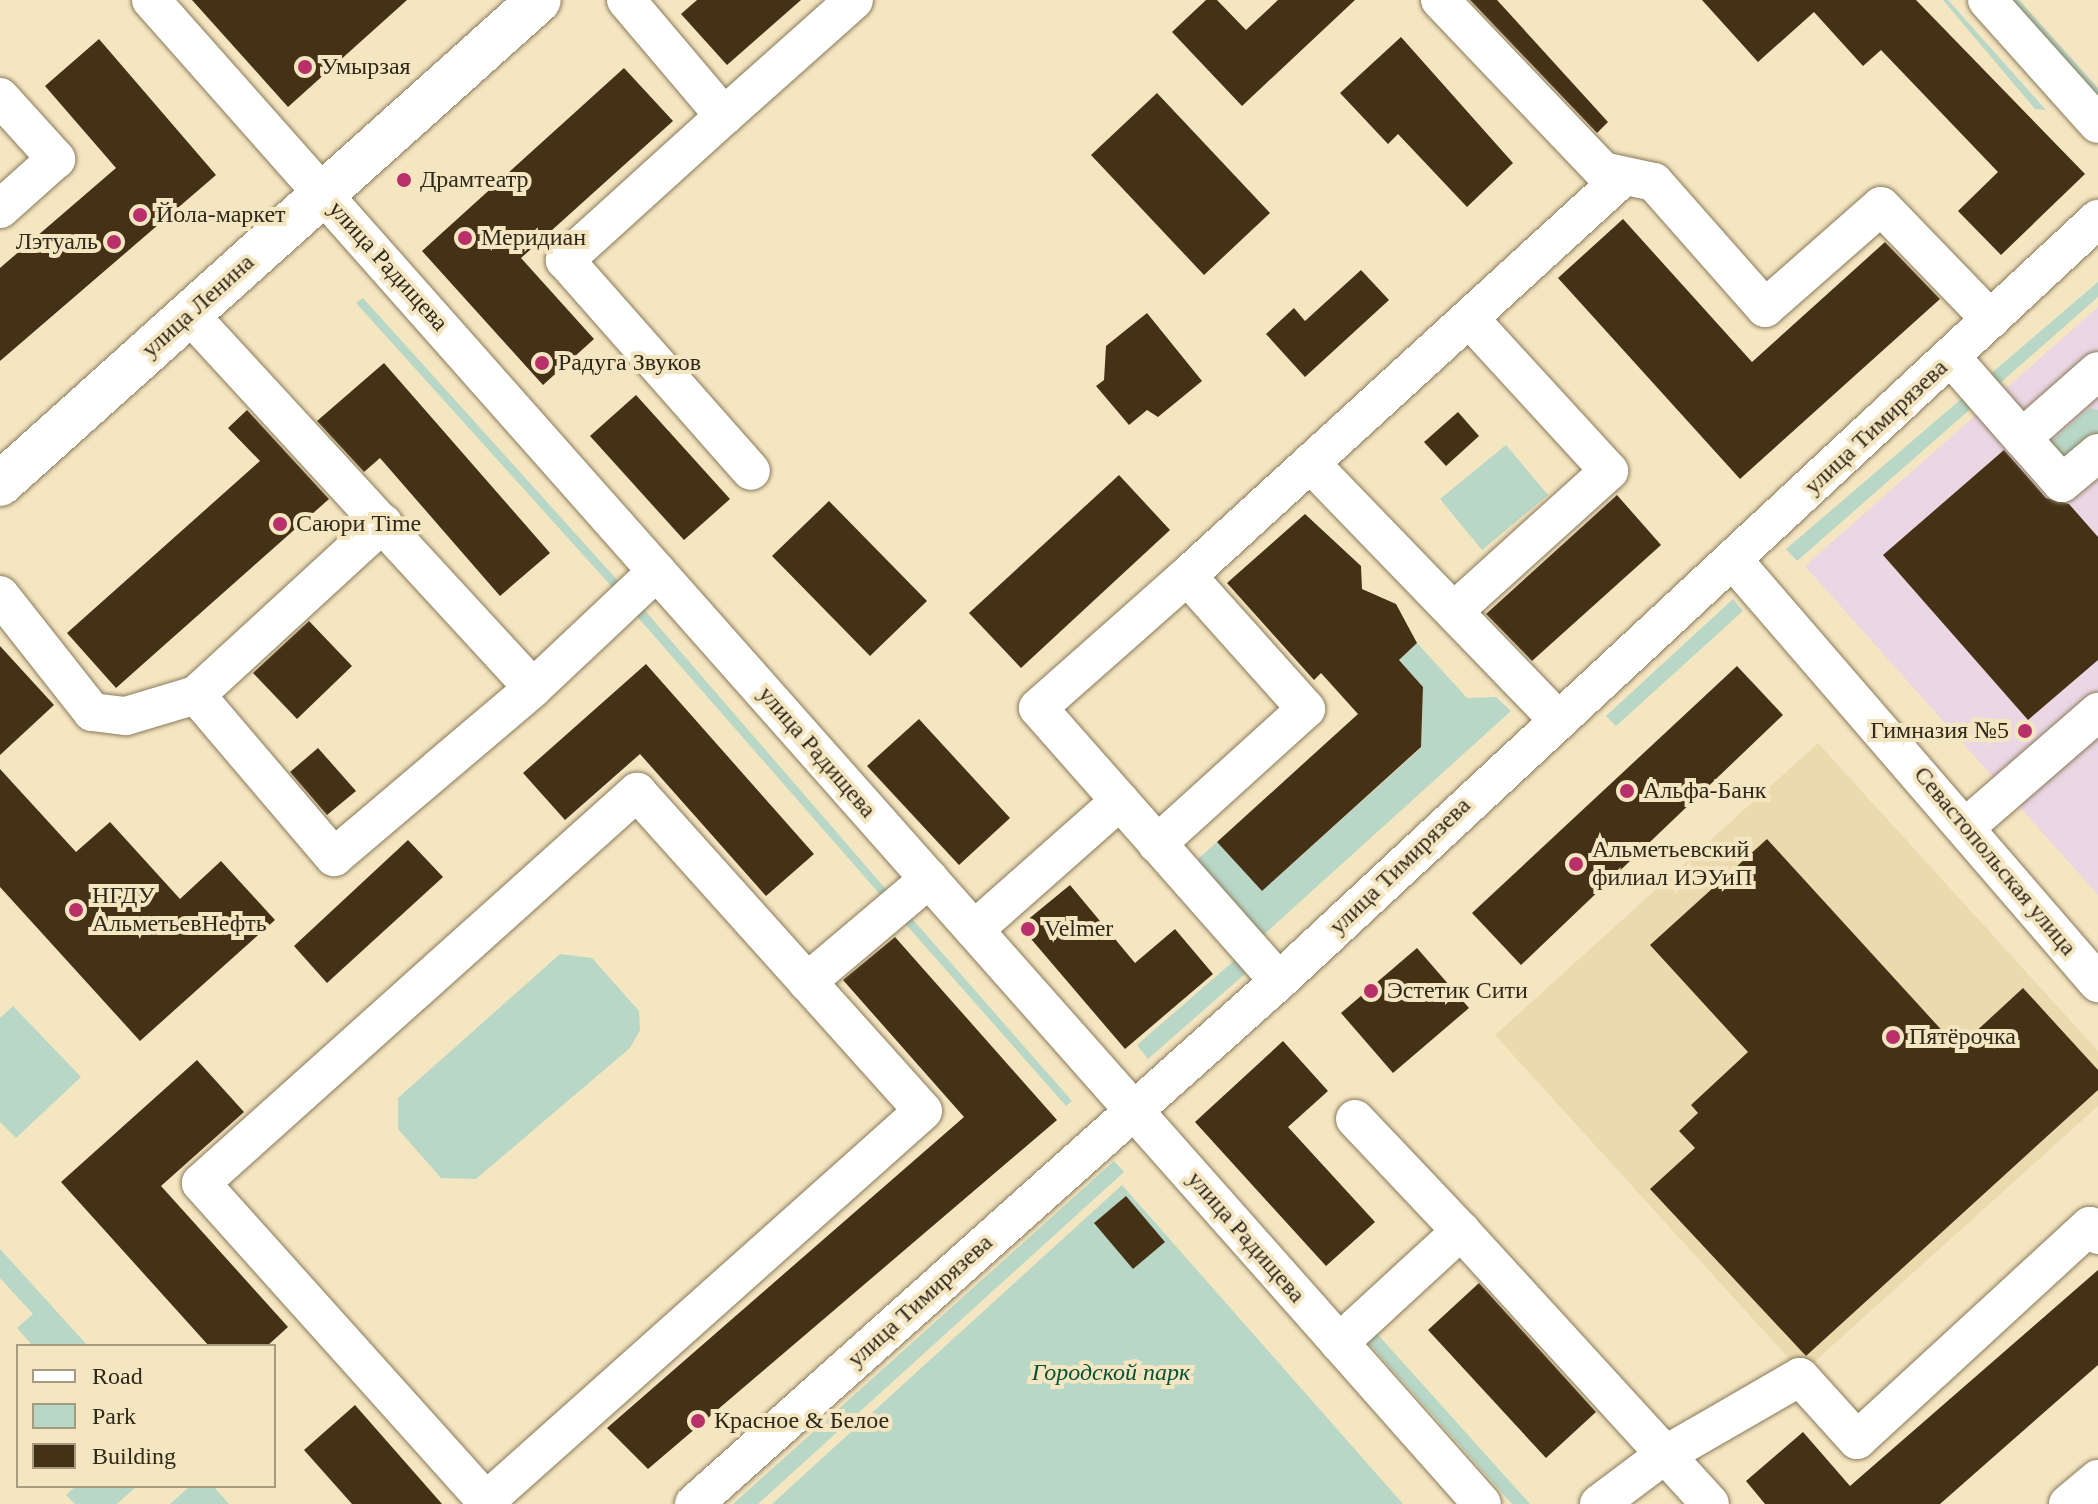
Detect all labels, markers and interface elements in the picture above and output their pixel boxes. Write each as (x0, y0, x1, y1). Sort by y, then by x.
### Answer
place label: Умырзая (321, 53, 411, 81)
marker: Умырзая (296, 58, 314, 76)
place label: Драмтеатр (420, 166, 528, 194)
marker: Драмтеатр (395, 171, 413, 189)
street label: улица Радищева (322, 195, 454, 337)
place label: Йола-маркет (156, 201, 286, 229)
marker: Йола-маркет (131, 206, 149, 224)
place label: Меридиан (481, 224, 586, 252)
place label: Лэтуаль (16, 228, 98, 256)
marker: Меридиан (456, 229, 474, 247)
marker: Лэтуаль (105, 233, 123, 251)
street label: улица Ленина (136, 248, 260, 364)
place label: Радуга Звуков (558, 349, 701, 377)
street label: улица Тимирязева (1799, 353, 1953, 501)
marker: Радуга Звуков (533, 354, 551, 372)
place label: Саюри Time (296, 510, 421, 538)
marker: Саюри Time (271, 515, 289, 533)
street label: улица Радищева (752, 680, 882, 824)
place label: Гимназия №5 (1870, 717, 2009, 745)
marker: Гимназия №5 (2016, 722, 2034, 740)
street label: Севастопольская улица (1908, 761, 2082, 961)
place label: Альфа-Банк (1643, 777, 1766, 805)
marker: Альфа-Банк (1618, 782, 1636, 800)
street label: улица Тимирязева (1323, 791, 1477, 941)
place label: Альметьевский филиал ИЭУиП (1592, 836, 1752, 892)
marker: Альметьевский филиал ИЭУиП (1567, 855, 1585, 873)
place label: НГДУ АльметьевНефть (92, 882, 267, 938)
marker: НГДУ АльметьевНефть (67, 901, 85, 919)
place label: Velmer (1044, 915, 1113, 943)
marker: Velmer (1019, 920, 1037, 938)
place label: Эстетик Сити (1387, 977, 1528, 1005)
marker: Эстетик Сити (1362, 982, 1380, 1000)
place label: Пятёрочка (1909, 1023, 2016, 1051)
marker: Пятёрочка (1884, 1028, 1902, 1046)
street label: улица Радищева (1181, 1165, 1311, 1309)
street label: улица Тимирязева (842, 1228, 998, 1374)
legend (16, 1344, 276, 1488)
park label: Городской парк (1032, 1359, 1190, 1387)
text: Road (92, 1363, 143, 1389)
text: Park (92, 1403, 136, 1429)
place label: Красное & Белое (714, 1407, 889, 1435)
marker: Красное & Белое (689, 1412, 707, 1430)
text: Building (92, 1443, 176, 1469)

